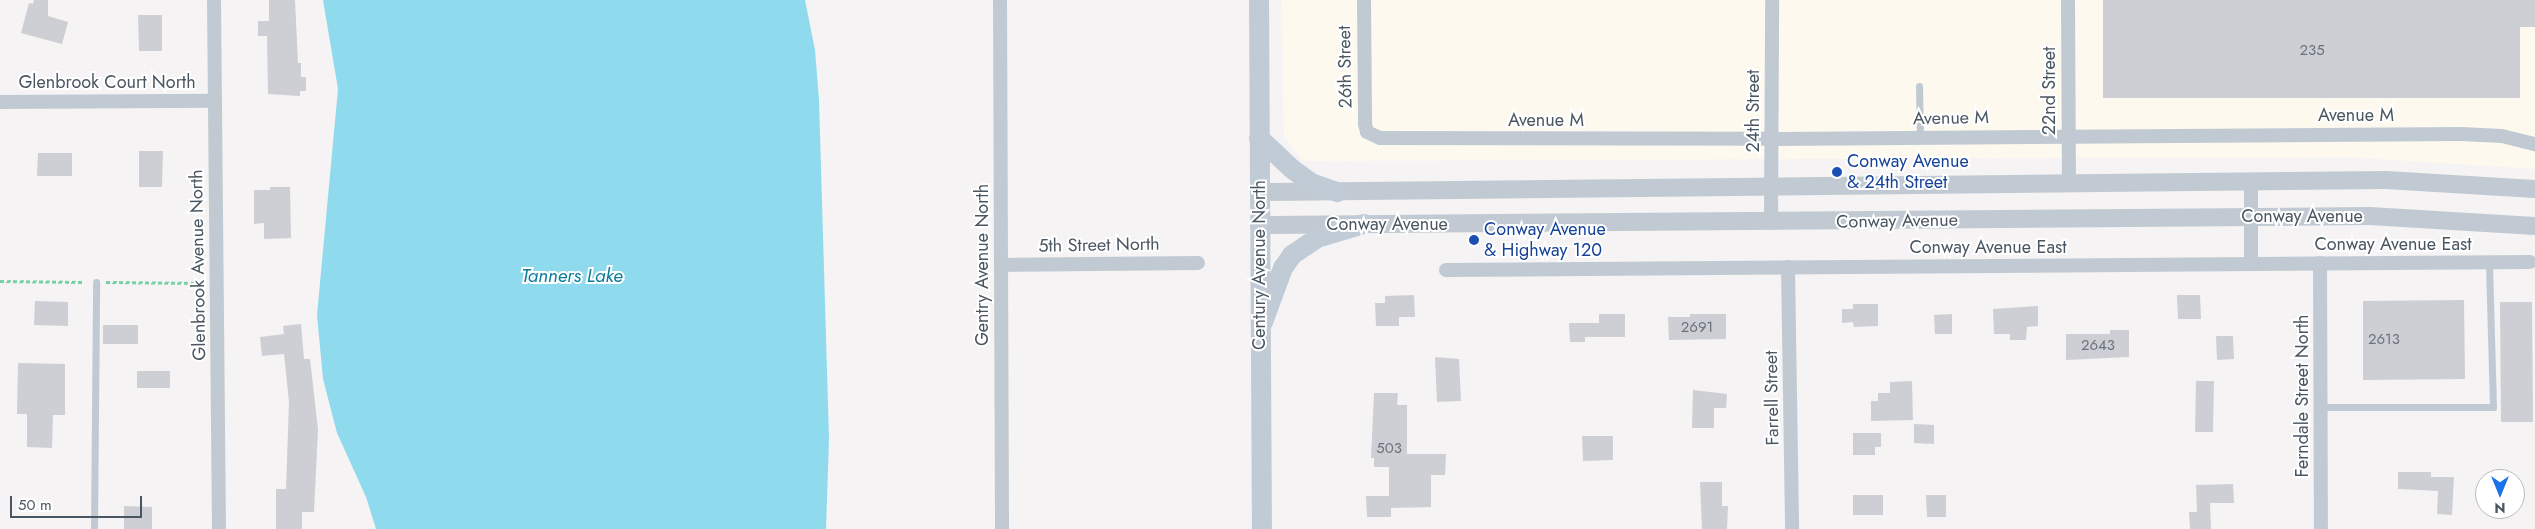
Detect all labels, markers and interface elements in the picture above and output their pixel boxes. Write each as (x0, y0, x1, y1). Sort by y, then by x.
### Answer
street label: 26th Street (1333, 25, 1357, 109)
house number: 235 (2299, 42, 2325, 60)
street label: 22nd Street (2038, 47, 2060, 135)
street label: 24th Street (1742, 70, 1764, 152)
street label: Glenbrook Court North (18, 71, 196, 93)
street label: Avenue M (2318, 104, 2394, 126)
street label: Avenue M (1913, 107, 1989, 129)
street label: Avenue M (1508, 109, 1584, 131)
place label: Conway Avenue & 24th Street (1847, 151, 1969, 193)
marker: Conway Avenue & 24th Street (1831, 166, 1843, 178)
street label: Glenbrook Avenue North (186, 169, 210, 361)
street label: Century Avenue North (1248, 180, 1270, 350)
street label: Gentry Avenue North (971, 184, 993, 346)
street label: Conway Avenue (2241, 205, 2363, 227)
street label: Conway Avenue (1836, 209, 1958, 233)
street label: Conway Avenue (1326, 213, 1448, 235)
place label: Conway Avenue & Highway 120 (1484, 219, 1606, 262)
street label: 5th Street North (1038, 233, 1160, 257)
street label: Conway Avenue East (2314, 233, 2472, 255)
marker: Conway Avenue & Highway 120 (1468, 234, 1480, 246)
street label: Conway Avenue East (1909, 236, 2067, 258)
water label: Tanners Lake (521, 265, 623, 287)
street label: Ferndale Street North (2291, 314, 2313, 478)
house number: 2691 (1681, 319, 1713, 337)
house number: 2613 (2368, 331, 2400, 349)
house number: 2643 (2081, 337, 2115, 355)
street label: Farrell Street (1760, 350, 1784, 446)
house number: 503 (1376, 440, 1402, 458)
north arrow (2475, 469, 2525, 519)
scale bar (12, 486, 145, 518)
text: 50 m (18, 494, 52, 516)
text: N (2494, 498, 2506, 518)

